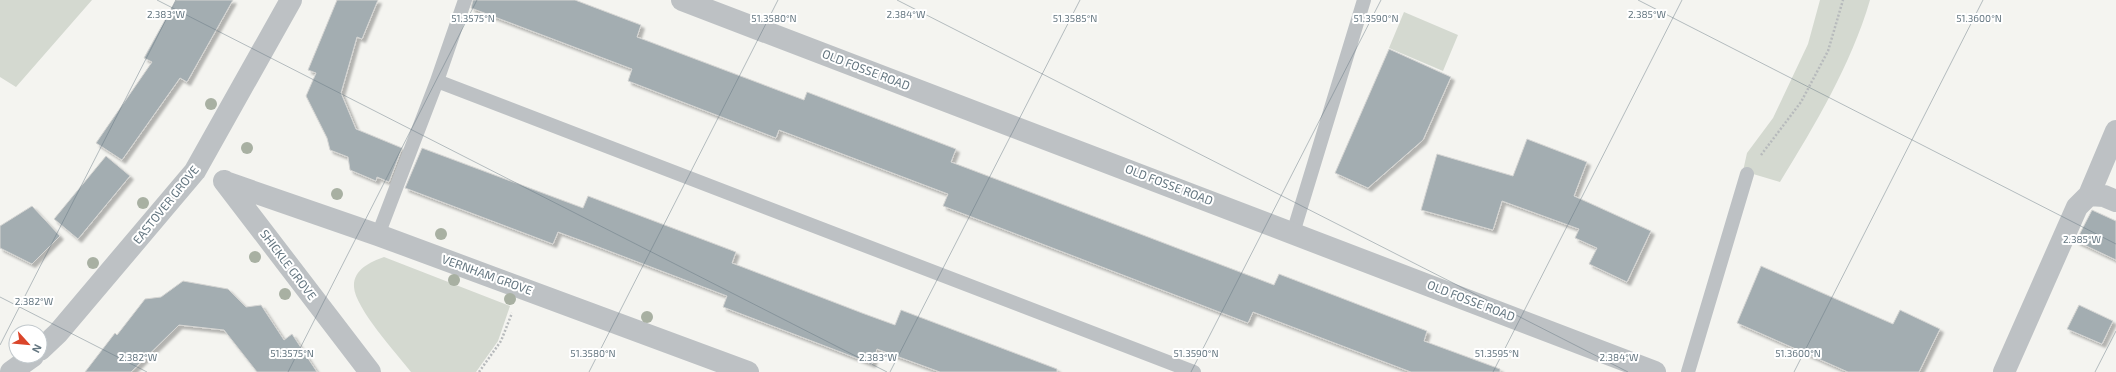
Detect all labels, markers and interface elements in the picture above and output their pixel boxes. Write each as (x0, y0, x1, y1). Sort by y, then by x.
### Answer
text: 2.383°W (147, 8, 186, 20)
text: 2.384°W (887, 8, 926, 20)
text: 2.385°W (1628, 8, 1667, 20)
text: 51.3575°N (451, 12, 495, 24)
text: 51.3580°N (751, 12, 797, 24)
text: 51.3585°N (1053, 12, 1097, 24)
text: 51.3590°N (1354, 12, 1398, 24)
text: 51.3600°N (1956, 12, 2002, 24)
street label: OLD FOSSE ROAD (820, 46, 912, 92)
street label: OLD FOSSE ROAD (1123, 161, 1215, 207)
street label: EASTOVER GROVE (129, 162, 201, 246)
street label: SHICKLE GROVE (258, 227, 320, 302)
text: 2.385°W (2063, 233, 2102, 245)
street label: VERNHAM GROVE (440, 251, 535, 297)
street label: OLD FOSSE ROAD (1425, 277, 1517, 323)
text: 2.382°W (15, 295, 54, 307)
north arrow (8, 324, 48, 364)
text: N (30, 342, 45, 355)
text: 51.3575°N (270, 347, 314, 359)
text: 51.3580°N (570, 347, 616, 359)
text: 51.3590°N (1174, 347, 1218, 359)
text: 51.3595°N (1475, 347, 1519, 359)
text: 51.3600°N (1775, 347, 1821, 359)
text: 2.382°W (119, 351, 158, 363)
text: 2.383°W (859, 351, 898, 363)
text: 2.384°W (1600, 351, 1639, 363)

